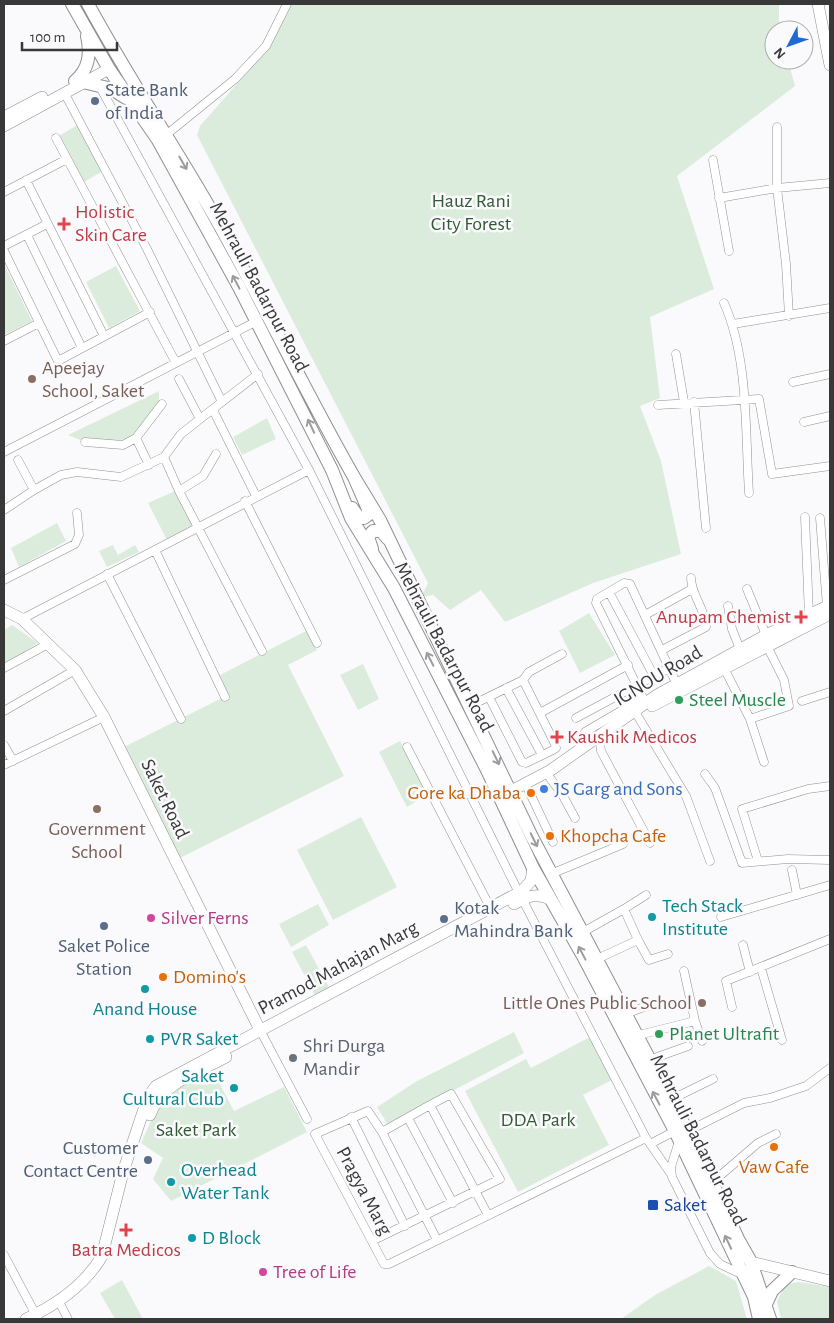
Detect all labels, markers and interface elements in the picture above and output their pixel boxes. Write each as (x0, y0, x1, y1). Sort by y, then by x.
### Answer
scale bar (22, 20, 118, 52)
north arrow (764, 20, 814, 70)
text: 100 m (30, 30, 65, 45)
text: N (771, 45, 788, 61)
place label: State Bank of India (105, 80, 188, 123)
marker: State Bank of India (89, 95, 101, 107)
one-way arrow (179, 155, 189, 169)
park label: Hauz Rani City Forest (431, 191, 512, 234)
street label: Mehrauli Badarpur Road (206, 199, 312, 375)
place label: Holistic Skin Care (75, 202, 147, 245)
marker: Holistic Skin Care (57, 217, 71, 231)
one-way arrow (231, 275, 240, 290)
place label: Apeejay School, Saket (42, 358, 145, 401)
marker: Apeejay School, Saket (26, 373, 38, 385)
one-way arrow (305, 419, 315, 434)
street label: Mehrauli Badarpur Road (391, 559, 497, 735)
place label: Anupam Chemist (656, 607, 792, 627)
marker: Anupam Chemist (795, 611, 807, 623)
street label: IGNOU Road (611, 642, 705, 710)
one-way arrow (425, 652, 434, 667)
place label: Steel Muscle (689, 690, 786, 710)
marker: Steel Muscle (673, 694, 685, 706)
place label: Kaushik Medicos (567, 727, 697, 747)
marker: Kaushik Medicos (551, 731, 563, 743)
one-way arrow (491, 751, 501, 766)
street label: Saket Road (137, 756, 193, 842)
place label: JS Garg and Sons (554, 779, 683, 799)
place label: Gore ka Dhaba (407, 783, 521, 803)
marker: JS Garg and Sons (538, 783, 550, 795)
marker: Gore ka Dhaba (525, 787, 537, 799)
marker: Government School (91, 803, 103, 815)
place label: Government School (48, 819, 146, 862)
place label: Khopcha Cafe (560, 826, 666, 846)
marker: Khopcha Cafe (544, 830, 556, 842)
one-way arrow (529, 832, 539, 847)
place label: Tech Stack Institute (662, 896, 743, 939)
place label: Kotak Mahindra Bank (454, 898, 573, 941)
place label: Silver Ferns (161, 908, 249, 928)
marker: Tech Stack Institute (646, 911, 658, 923)
marker: Silver Ferns (145, 912, 157, 924)
marker: Kotak Mahindra Bank (438, 913, 450, 925)
street label: Pramod Mahajan Marg (255, 917, 422, 1019)
marker: Saket Police Station (98, 920, 110, 932)
place label: Saket Police Station (58, 936, 150, 979)
one-way arrow (577, 946, 587, 961)
place label: Domino's (173, 967, 246, 987)
marker: Domino's (157, 971, 169, 983)
marker: Anand House (139, 983, 151, 995)
place label: Little Ones Public School (503, 993, 692, 1013)
marker: Little Ones Public School (696, 997, 708, 1009)
place label: Anand House (93, 999, 197, 1019)
place label: Planet Ultrafit (669, 1024, 780, 1044)
marker: Planet Ultrafit (653, 1028, 665, 1040)
place label: PVR Saket (160, 1029, 239, 1049)
marker: PVR Saket (144, 1033, 156, 1045)
place label: Shri Durga Mandir (303, 1036, 385, 1079)
street label: Mehrauli Badarpur Road (646, 1051, 750, 1229)
marker: Shri Durga Mandir (287, 1052, 299, 1064)
place label: Saket Cultural Club (123, 1066, 225, 1109)
marker: Saket Cultural Club (228, 1082, 240, 1094)
one-way arrow (651, 1091, 661, 1105)
park label: DDA Park (501, 1110, 575, 1130)
park label: Saket Park (156, 1120, 236, 1140)
place label: Customer Contact Centre (24, 1138, 139, 1181)
marker: Vaw Cafe (768, 1141, 780, 1153)
street label: Pragya Marg (332, 1144, 396, 1239)
marker: Customer Contact Centre (142, 1154, 154, 1166)
place label: Vaw Cafe (739, 1157, 809, 1177)
place label: Overhead Water Tank (181, 1160, 269, 1203)
marker: Overhead Water Tank (165, 1176, 177, 1188)
place label: Saket (664, 1195, 707, 1215)
marker: Saket (646, 1198, 660, 1212)
marker: Batra Medicos (120, 1224, 132, 1236)
place label: D Block (202, 1228, 261, 1248)
marker: D Block (186, 1232, 198, 1244)
one-way arrow (723, 1235, 733, 1250)
place label: Batra Medicos (71, 1240, 181, 1260)
place label: Tree of Life (273, 1262, 357, 1282)
marker: Tree of Life (257, 1266, 269, 1278)

